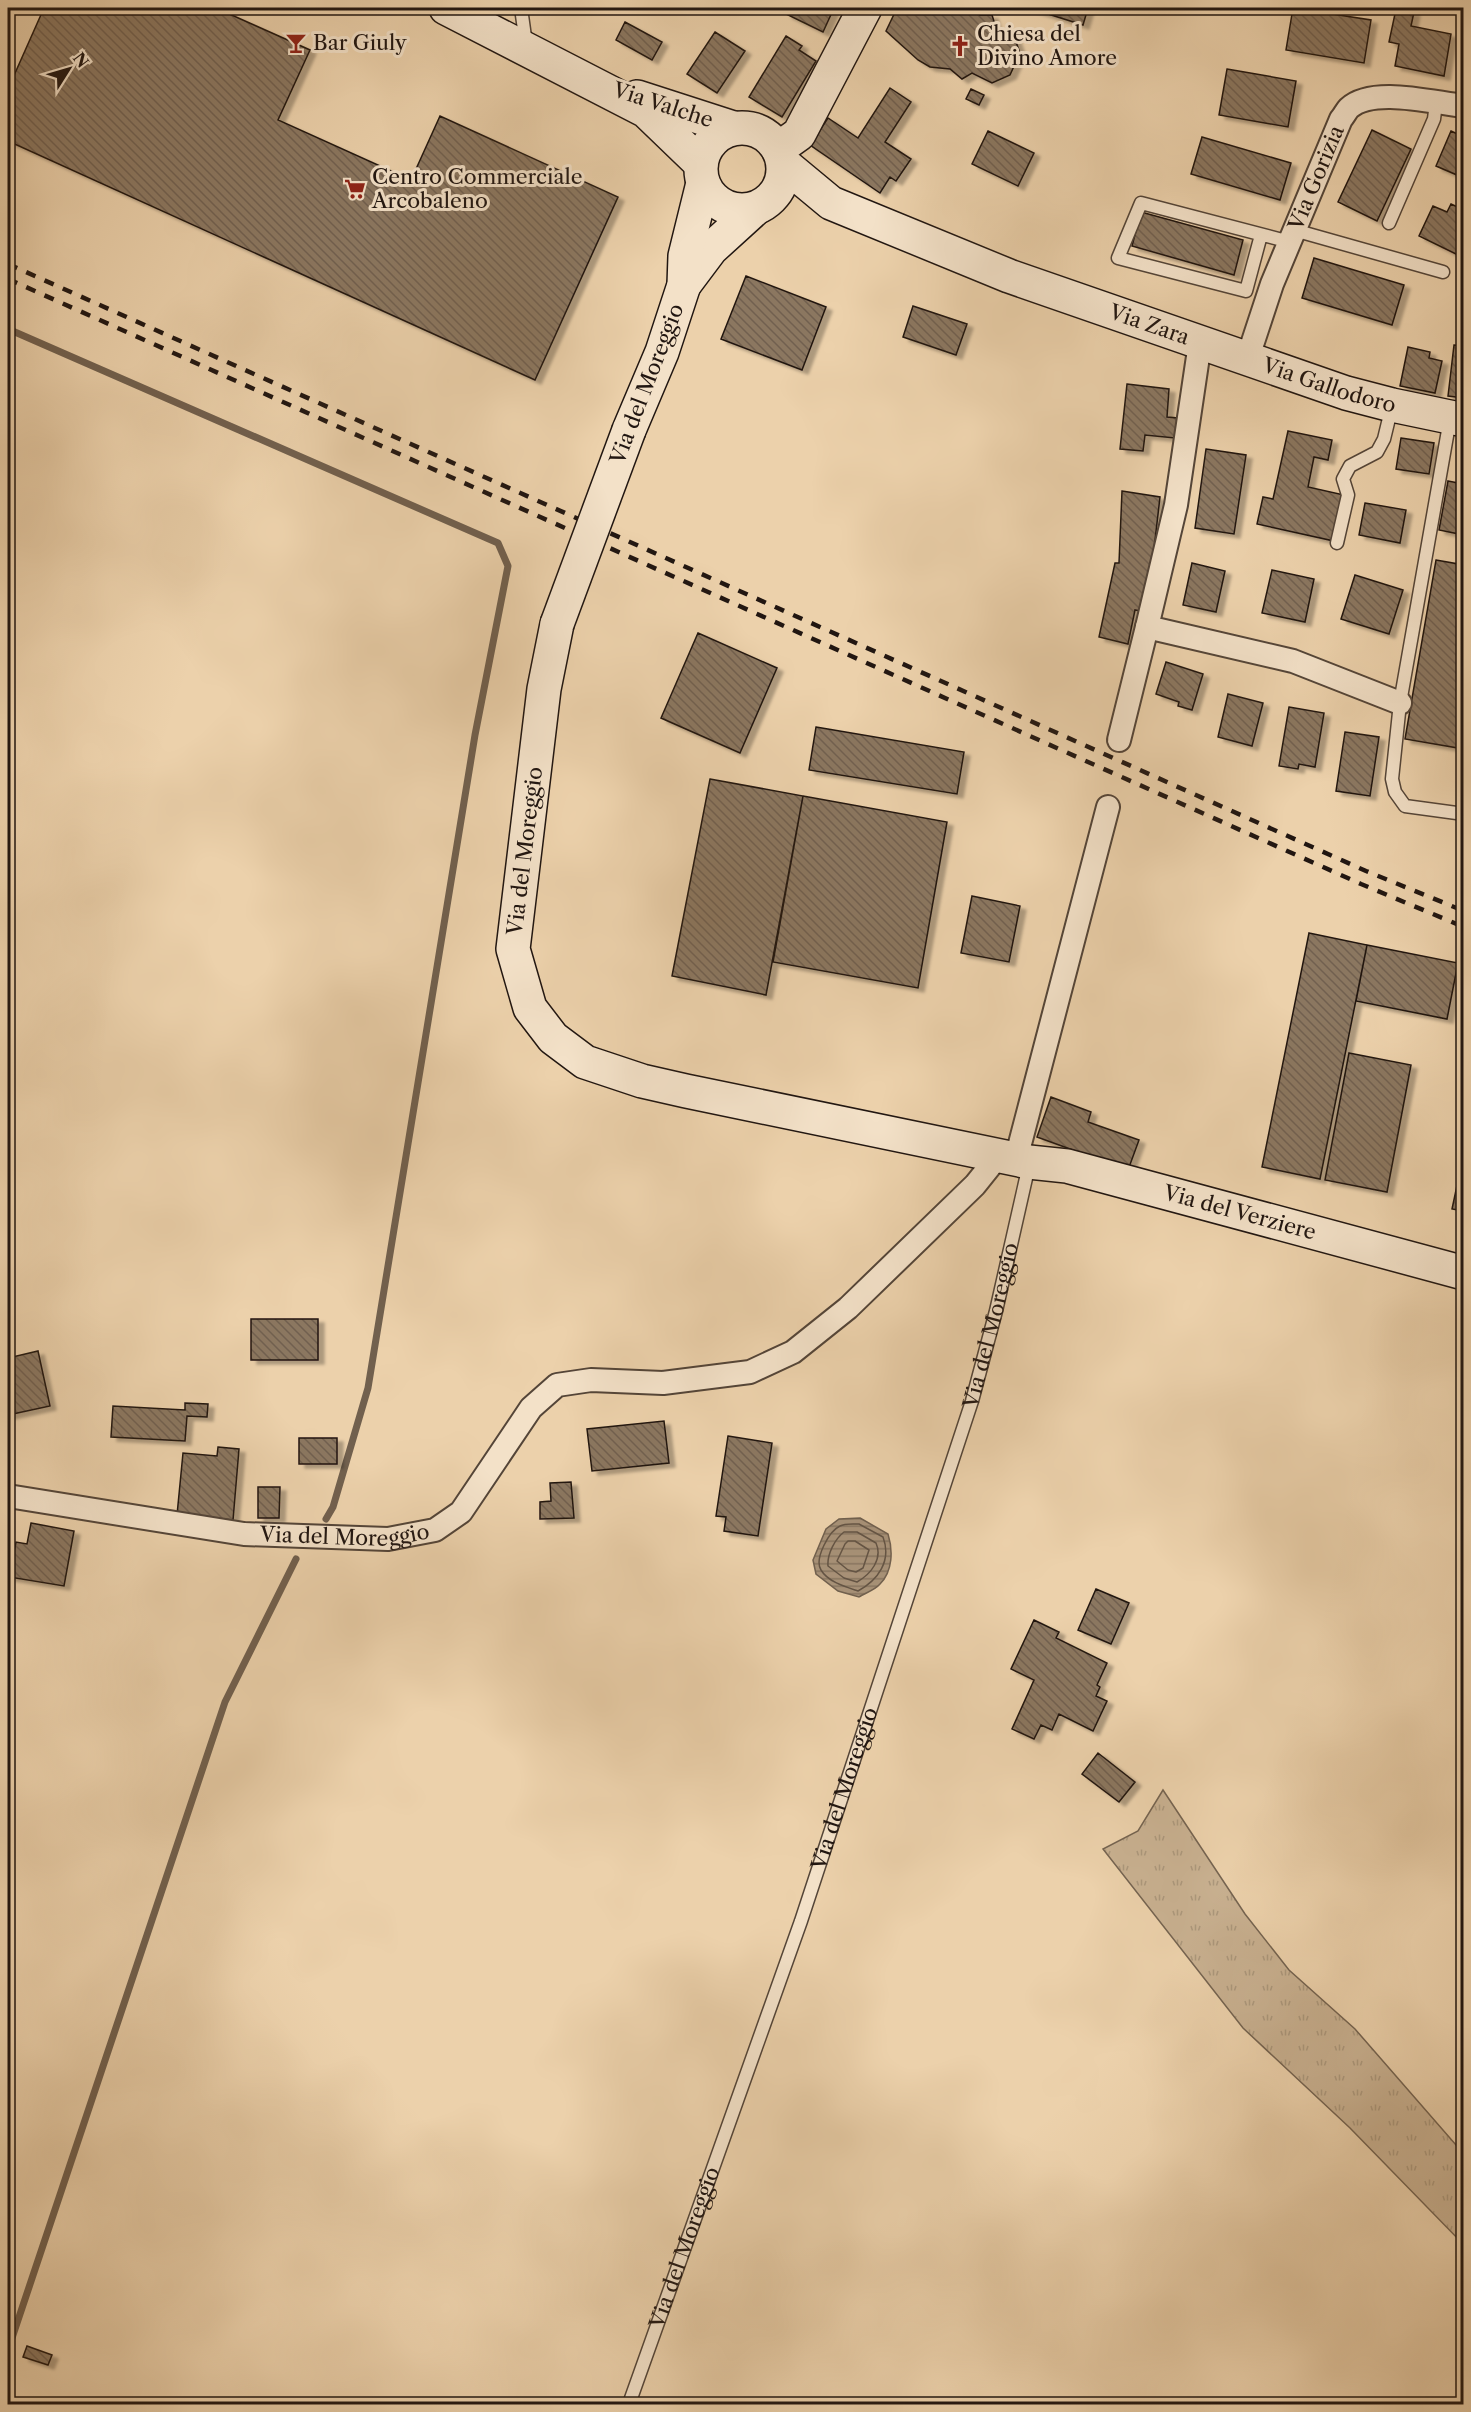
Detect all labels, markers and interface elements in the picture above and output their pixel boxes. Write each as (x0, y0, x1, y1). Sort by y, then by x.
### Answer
place label: Chiesa del Divino Amore (977, 21, 1117, 70)
place label: Bar Giuly (313, 30, 407, 55)
bar icon: Bar Giuly (284, 31, 308, 55)
church icon: Chiesa del Divino Amore (948, 34, 972, 58)
north arrow (39, 39, 99, 99)
text: N (69, 48, 93, 72)
street label: Via Valche (609, 76, 716, 132)
street label: Via Gorizia (1283, 121, 1349, 235)
place label: Centro Commerciale Arcobaleno (371, 164, 583, 213)
supermarket icon: Centro Commerciale Arcobaleno (343, 177, 367, 201)
street label: Via Zara (1105, 298, 1194, 350)
street label: Via del Moreggio (604, 300, 689, 468)
street label: Via Gallodoro (1259, 352, 1399, 418)
street label: Via del Moreggio (502, 765, 547, 938)
street label: Via del Verziere (1160, 1179, 1319, 1245)
street label: Via del Moreggio (957, 1240, 1023, 1412)
street label: Via del Moreggio (259, 1518, 431, 1551)
street label: Via del Moreggio (805, 1704, 882, 1874)
street label: Via del Moreggio (644, 2163, 724, 2333)

